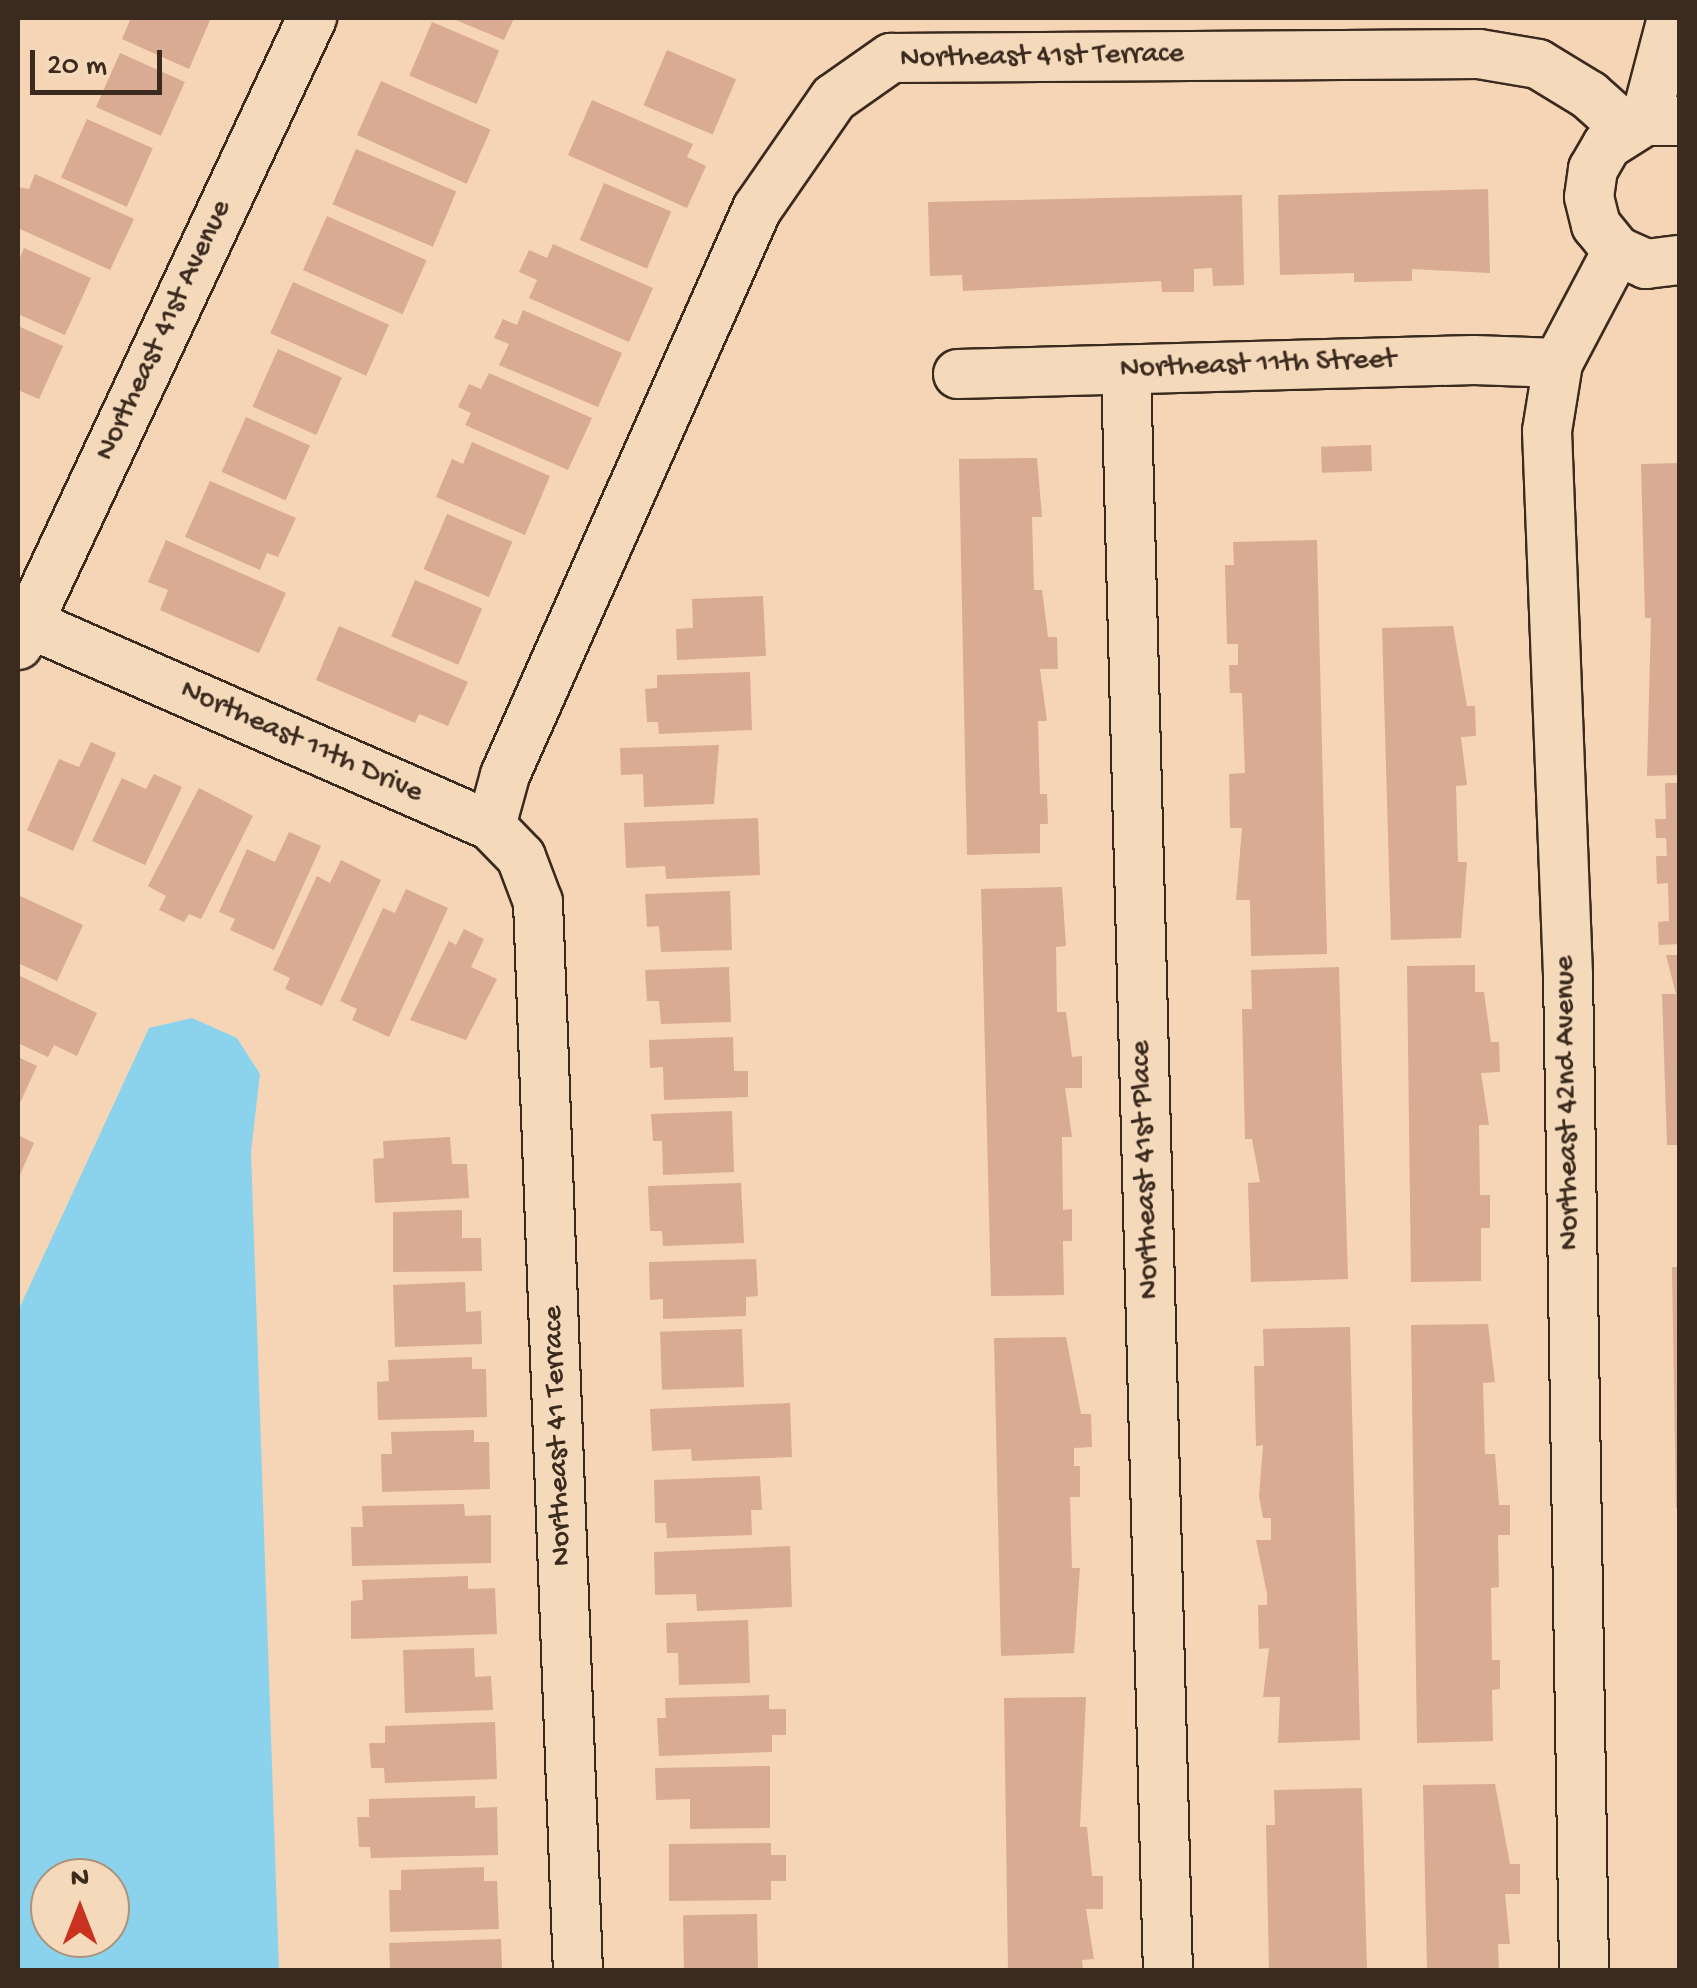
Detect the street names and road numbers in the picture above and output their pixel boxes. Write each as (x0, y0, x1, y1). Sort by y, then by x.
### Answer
street label: Northeast 41st Terrace (900, 38, 1184, 78)
street label: Northeast 41st Avenue (89, 195, 241, 467)
street label: Northeast 11th Street (1119, 343, 1397, 389)
street label: Northeast 11th Drive (174, 673, 428, 813)
street label: Northeast 42nd Avenue (1548, 955, 1590, 1251)
street label: Northeast 41st Place (1124, 1040, 1170, 1300)
street label: Northeast 41 Terrace (536, 1305, 582, 1567)

